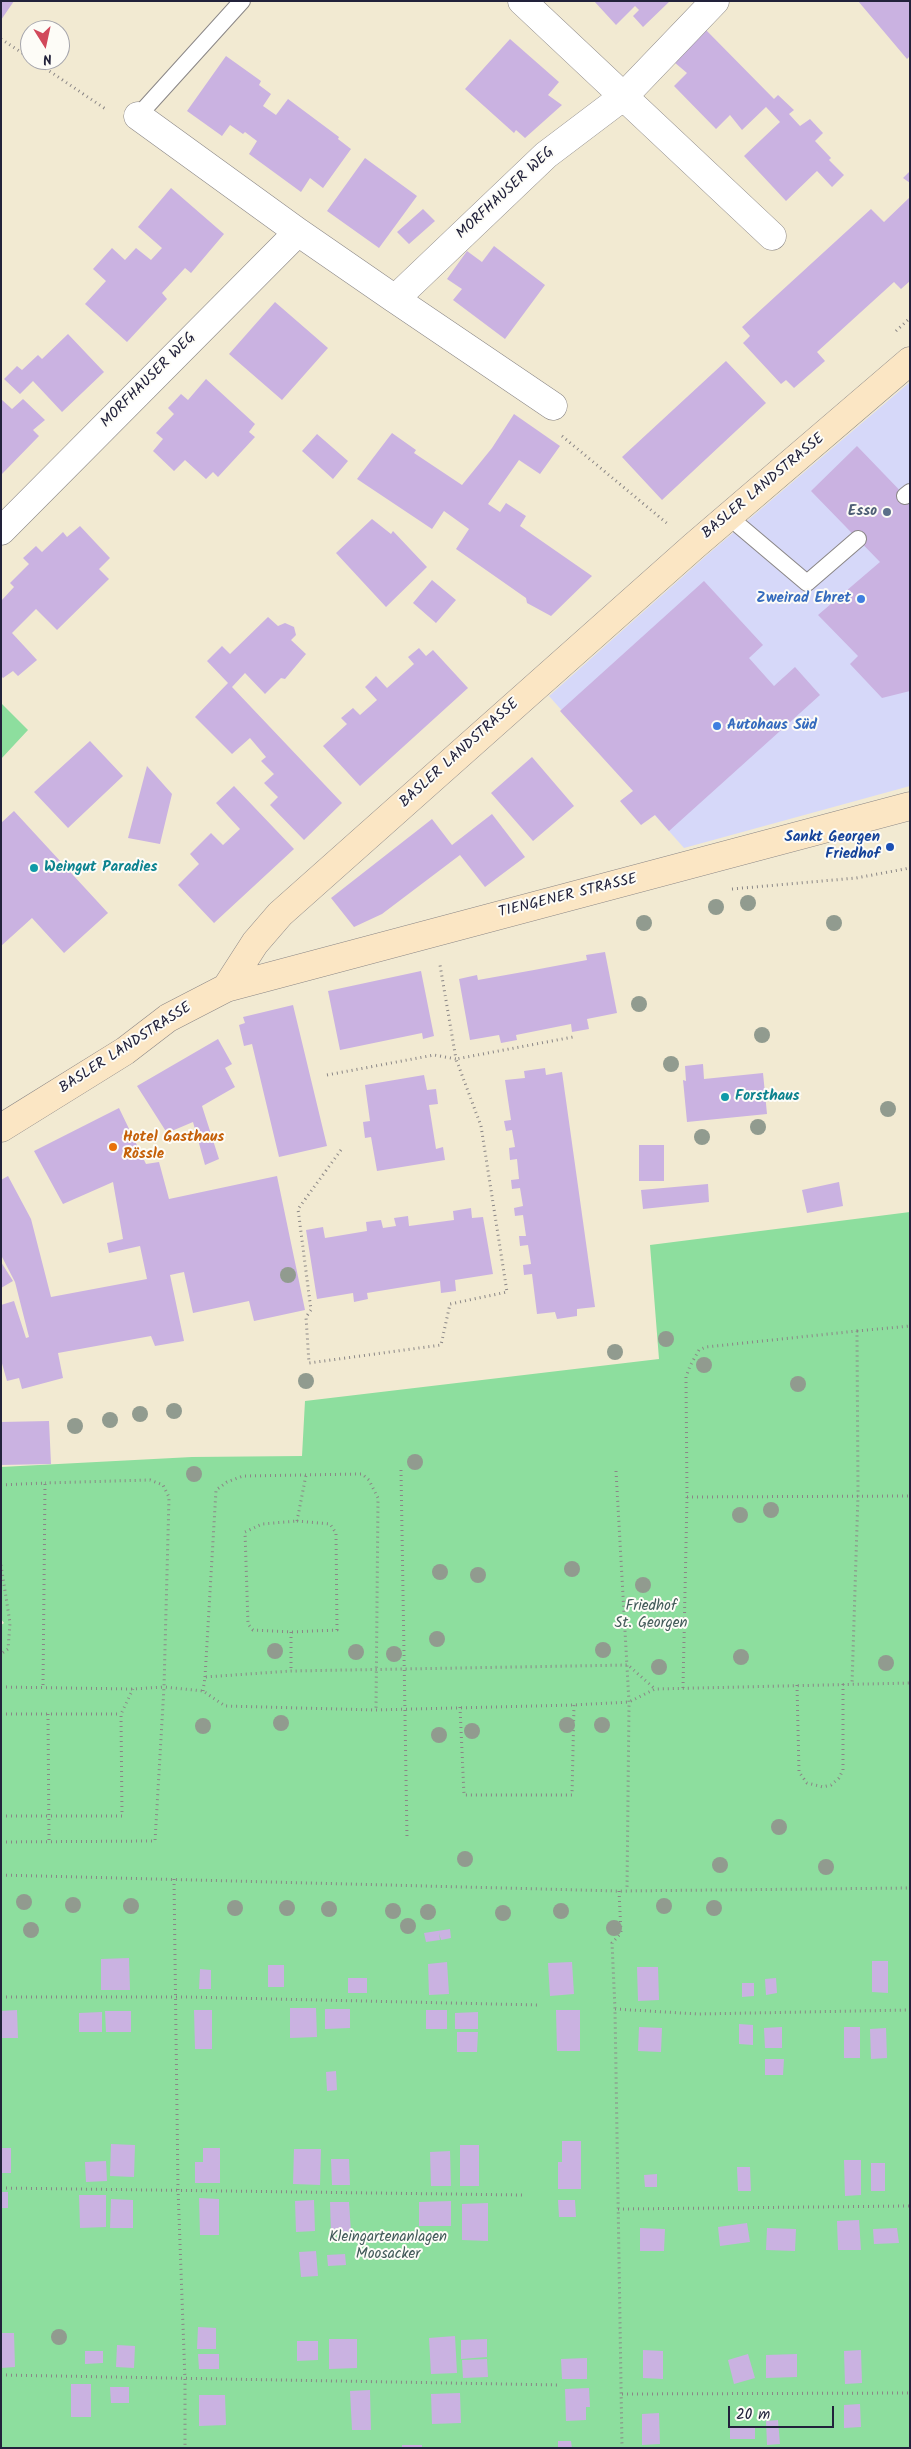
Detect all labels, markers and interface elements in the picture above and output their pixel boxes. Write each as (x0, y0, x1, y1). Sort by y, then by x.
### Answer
north arrow (20, 20, 70, 70)
text: N (41, 47, 54, 70)
street label: MORFHAUSER WEG (453, 144, 559, 244)
street label: MORFHAUSER WEG (98, 330, 200, 432)
street label: BASLER LANDSTRASSE (699, 431, 829, 543)
place label: Esso (848, 503, 877, 521)
marker: Esso (881, 506, 893, 518)
place label: Zweirad Ehret (756, 590, 851, 608)
marker: Zweirad Ehret (855, 593, 867, 605)
street label: BASLER LANDSTRASSE (397, 696, 523, 812)
place label: Autohaus Süd (727, 717, 817, 735)
marker: Autohaus Süd (711, 720, 723, 732)
place label: Sankt Georgen Friedhof (784, 829, 880, 864)
marker: Sankt Georgen Friedhof (884, 841, 896, 853)
place label: Weingut Paradies (44, 859, 158, 877)
marker: Weingut Paradies (28, 862, 40, 874)
street label: TIENGENER STRASSE (497, 871, 639, 923)
street label: BASLER LANDSTRASSE (56, 999, 196, 1099)
place label: Forsthaus (735, 1088, 800, 1106)
marker: Forsthaus (719, 1091, 731, 1103)
place label: Hotel Gasthaus Rössle (123, 1129, 224, 1164)
marker: Hotel Gasthaus Rössle (107, 1141, 119, 1153)
park label: Friedhof St. Georgen (615, 1598, 687, 1633)
park label: Kleingartenanlagen Moosacker (329, 2229, 447, 2264)
scale bar (731, 2396, 837, 2428)
text: 20 m (736, 2403, 770, 2427)

